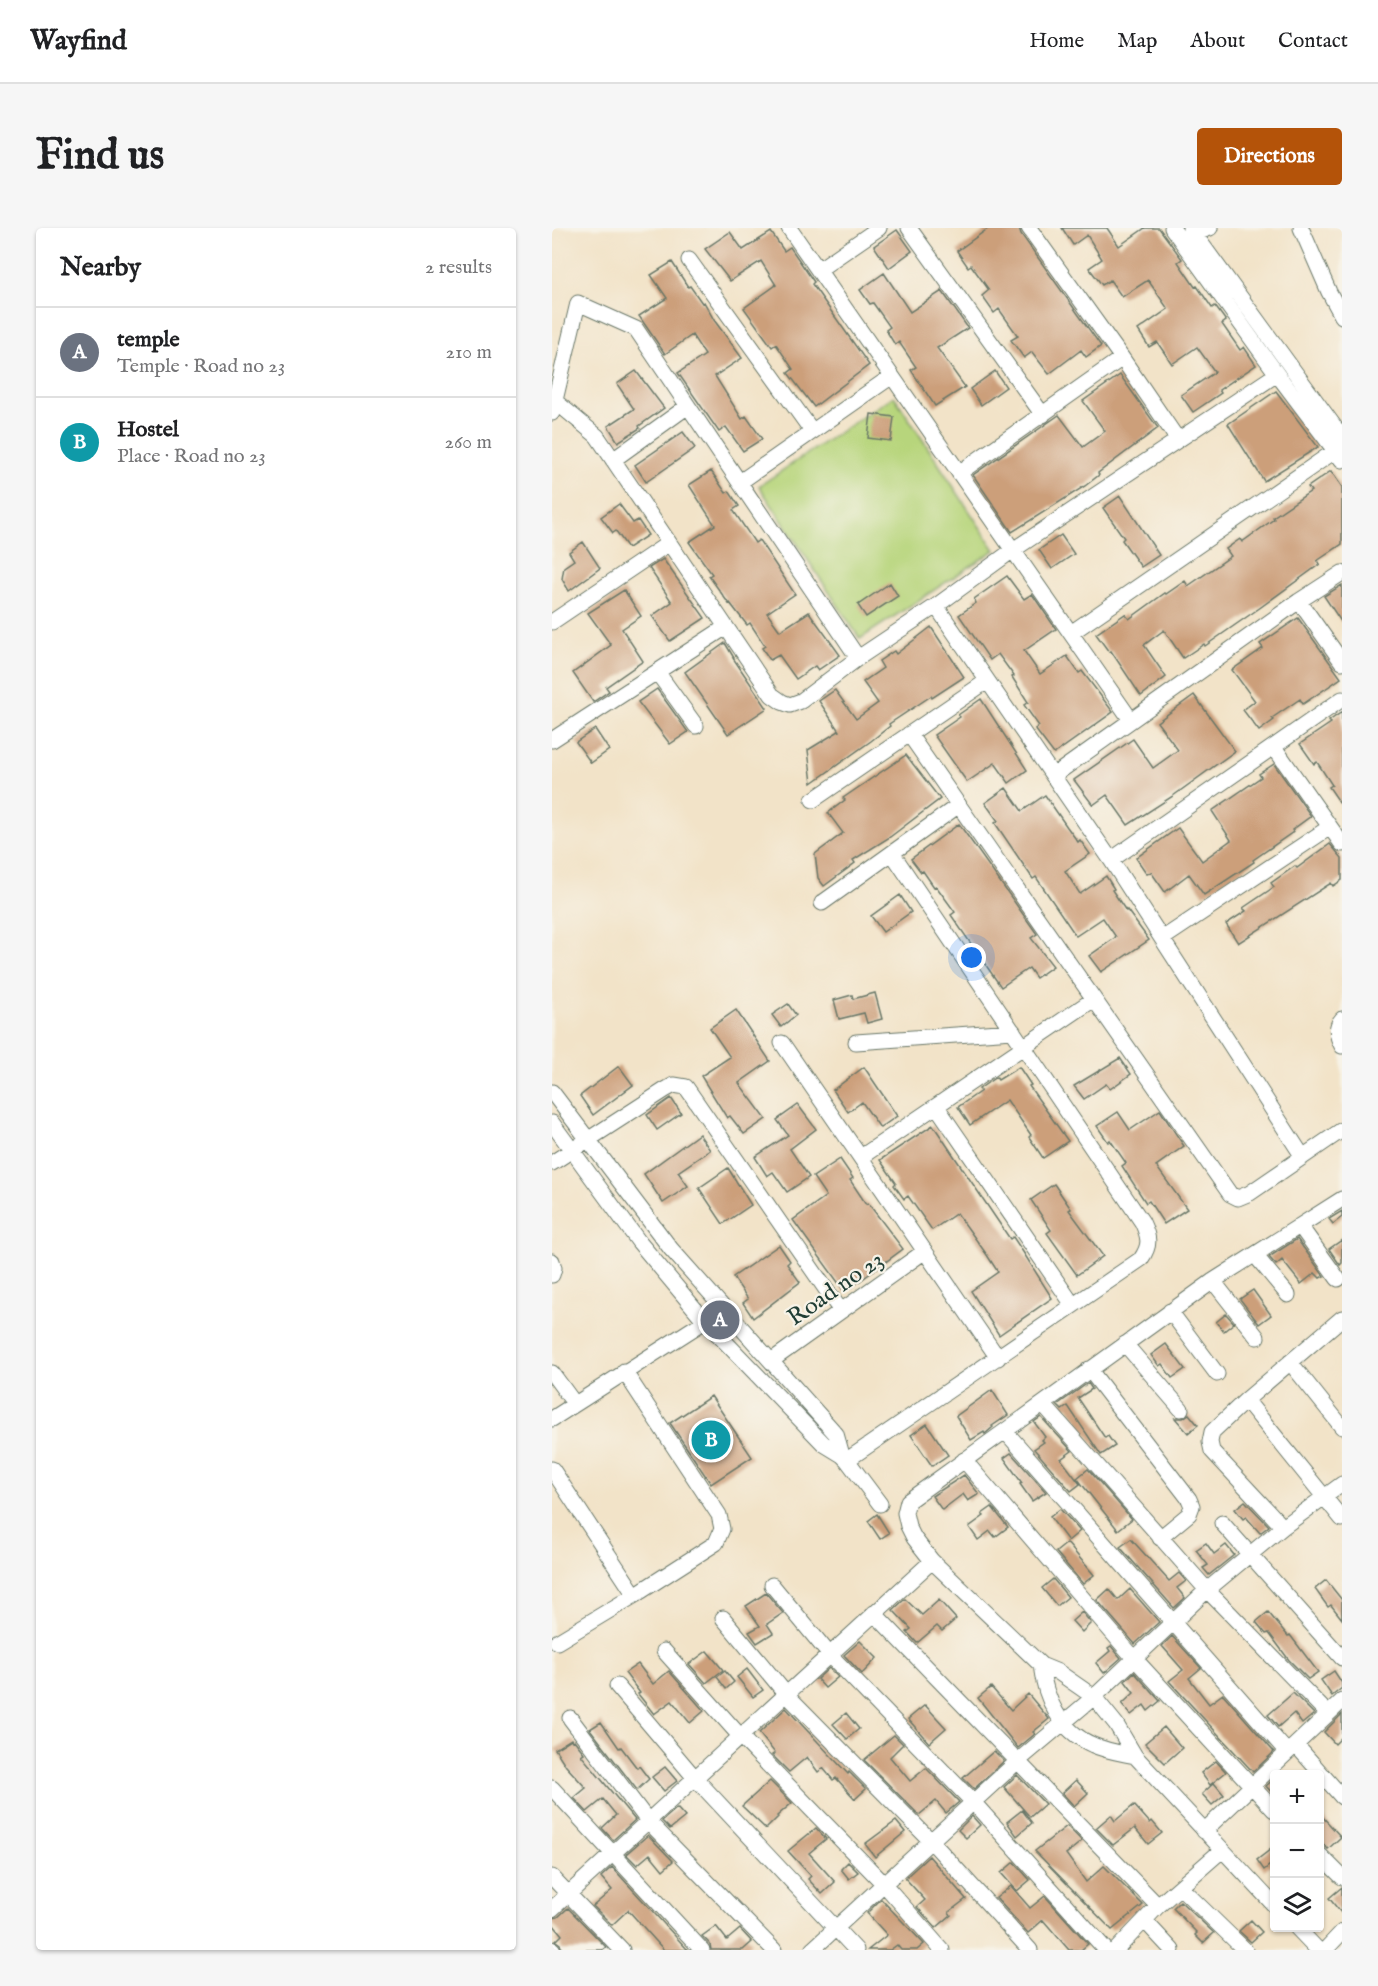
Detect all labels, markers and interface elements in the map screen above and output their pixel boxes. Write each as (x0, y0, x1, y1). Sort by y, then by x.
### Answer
text: Wayfind (30, 24, 127, 59)
text: Home (1029, 28, 1084, 55)
text: Map (1117, 28, 1157, 55)
text: About (1190, 28, 1245, 55)
text: Contact (1278, 28, 1348, 55)
button: Directions (1197, 128, 1342, 185)
text: Find us (36, 130, 164, 183)
text: Nearby (60, 251, 141, 284)
text: 2 results (425, 255, 492, 280)
text: temple (117, 326, 180, 354)
text: A (73, 340, 86, 365)
text: 210 m (446, 340, 492, 365)
text: Temple · Road no 23 (117, 354, 285, 379)
text: Hostel (117, 416, 179, 444)
text: B (73, 430, 86, 455)
text: 260 m (445, 430, 492, 455)
text: Place · Road no 23 (117, 444, 266, 469)
your location (957, 943, 986, 972)
street label: Road no 23 (782, 1245, 890, 1334)
pin: A (700, 1298, 740, 1342)
pin: B (692, 1418, 730, 1462)
map controls (1270, 1770, 1324, 1932)
button: + (1270, 1770, 1324, 1824)
button: − (1270, 1824, 1324, 1878)
button: layers (1270, 1878, 1324, 1932)

